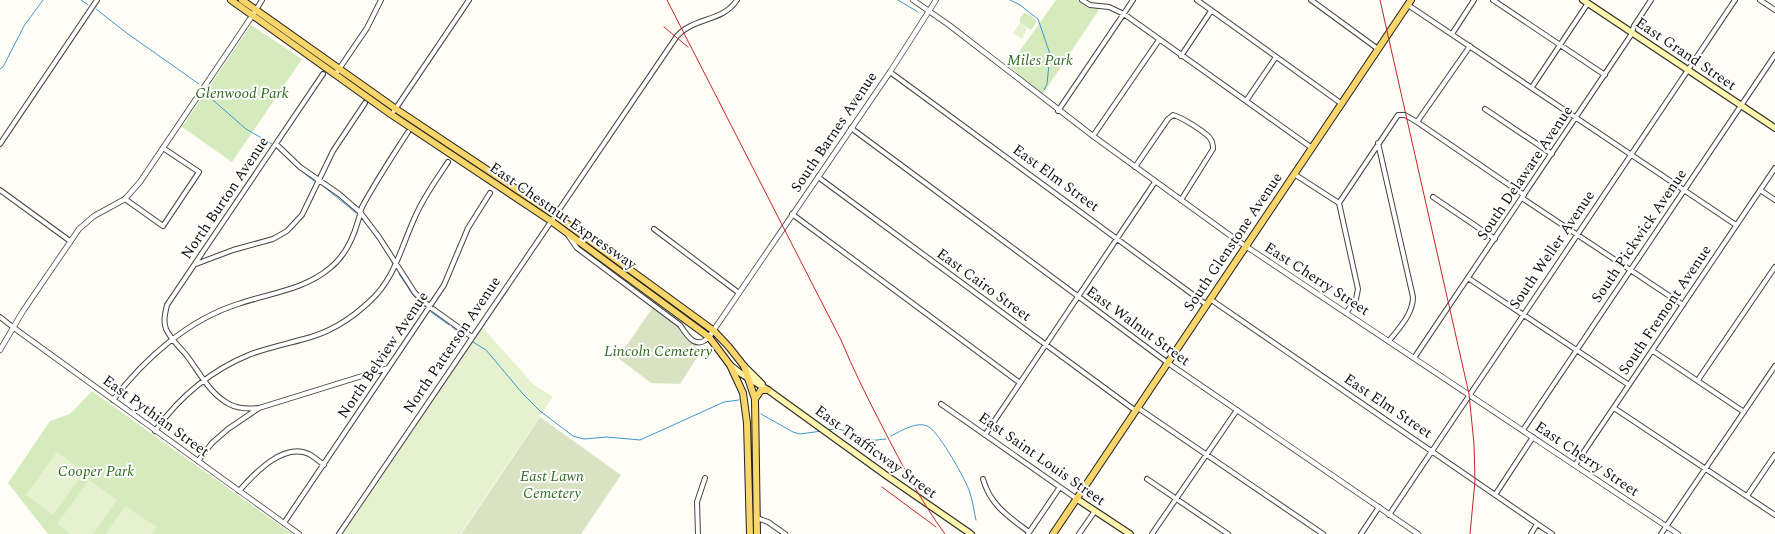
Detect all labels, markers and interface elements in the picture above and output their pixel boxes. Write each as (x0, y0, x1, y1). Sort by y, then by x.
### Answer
street label: East Grand Street (1631, 12, 1741, 96)
park label: Miles Park (1007, 49, 1073, 72)
street label: South Barnes Avenue (785, 67, 883, 197)
park label: Glenwood Park (195, 82, 289, 105)
street label: South Delaware Avenue (1471, 101, 1579, 245)
street label: North Burton Avenue (175, 132, 275, 264)
street label: East Elm Street (1008, 139, 1104, 217)
street label: East Chestnut Expressway (485, 156, 642, 276)
street label: South Pickwick Avenue (1586, 164, 1692, 308)
street label: South Glenstone Avenue (1178, 168, 1288, 316)
street label: South Weller Avenue (1503, 186, 1601, 314)
street label: East Cherry Street (1260, 236, 1374, 322)
street label: South Fremont Avenue (1613, 240, 1717, 380)
street label: East Cairo Street (932, 243, 1036, 327)
street label: North Patterson Avenue (397, 272, 507, 418)
street label: East Walnut Street (1081, 280, 1195, 372)
street label: North Belview Avenue (332, 287, 434, 423)
park label: Lincoln Cemetery (604, 340, 712, 363)
street label: East Elm Street (1339, 368, 1437, 444)
street label: East Pythian Street (98, 369, 214, 463)
street label: East Trafficway Street (810, 400, 942, 504)
street label: East Saint Louis Street (974, 406, 1110, 512)
street label: East Cherry Street (1530, 415, 1644, 503)
park label: Cooper Park (58, 460, 134, 483)
park label: East Lawn Cemetery (520, 465, 584, 505)

